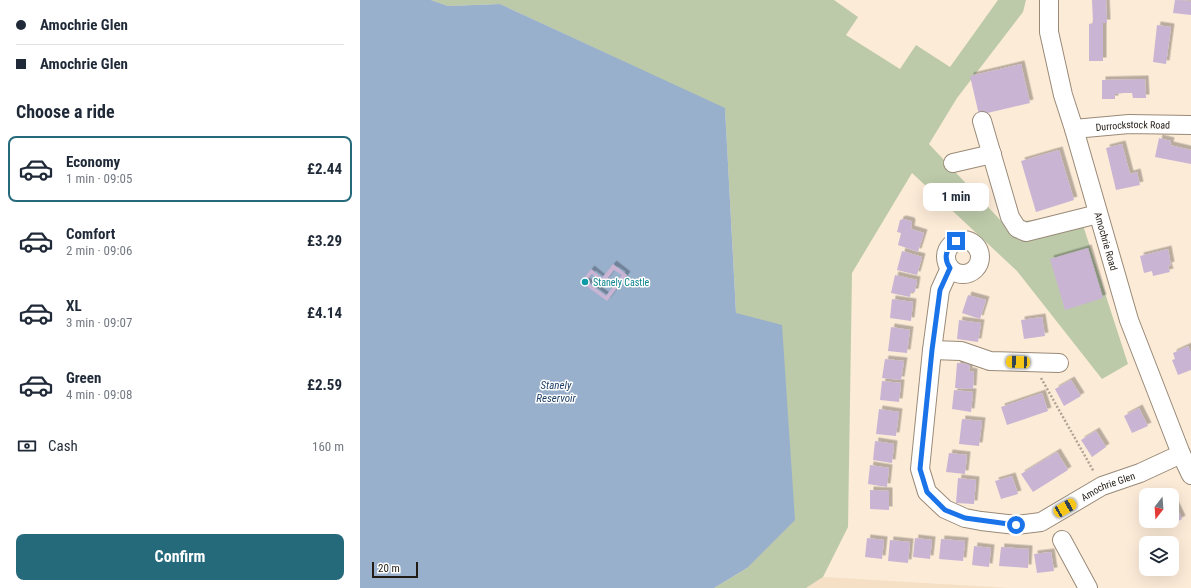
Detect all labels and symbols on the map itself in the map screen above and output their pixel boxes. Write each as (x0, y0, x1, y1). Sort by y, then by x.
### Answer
street label: Durrockstock Road (1095, 119, 1170, 133)
callout: 1 min (923, 183, 989, 211)
street label: Amochrie Road (1092, 211, 1119, 272)
route end (947, 232, 965, 250)
marker: Stanely Castle (580, 277, 590, 287)
place label: Stanely Castle (593, 277, 649, 288)
car (1006, 356, 1030, 368)
water label: Stanely Reservoir (536, 379, 576, 405)
street label: Amochrie Glen (1079, 470, 1137, 503)
north arrow (1139, 488, 1179, 528)
car (1052, 497, 1078, 519)
route start (1007, 516, 1025, 534)
scale bar (372, 560, 418, 579)

